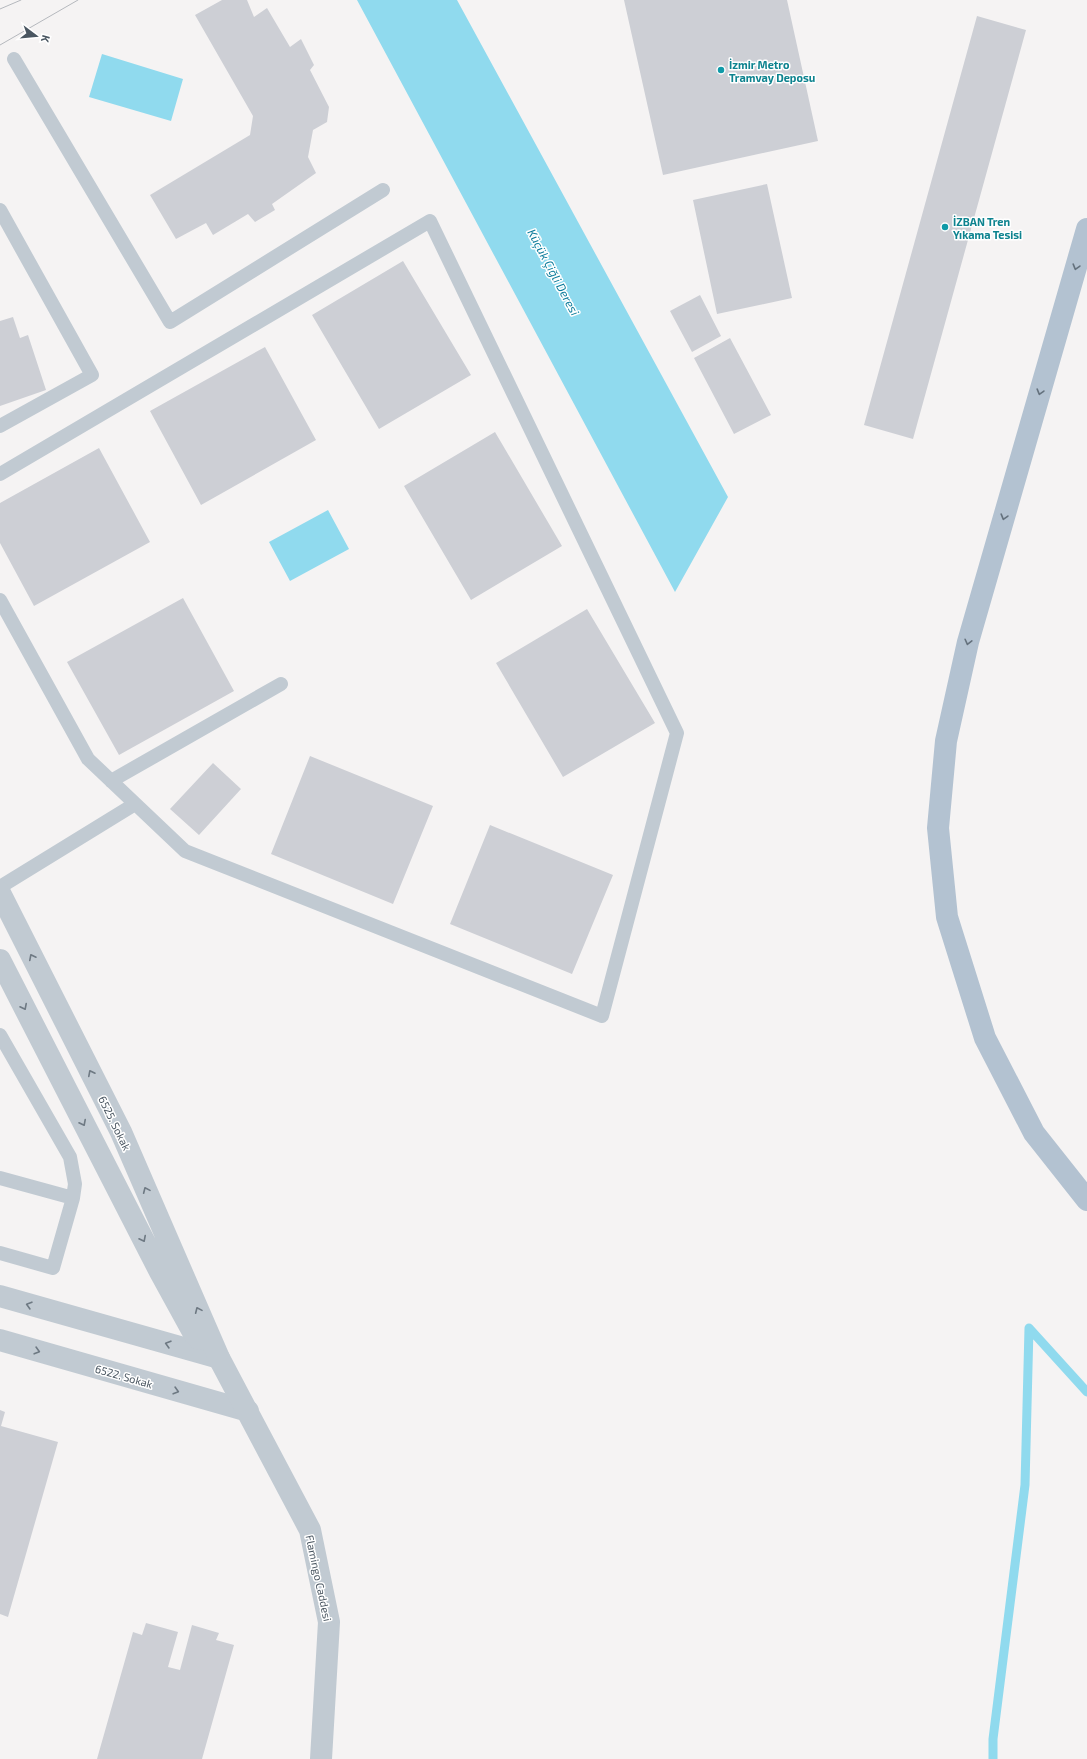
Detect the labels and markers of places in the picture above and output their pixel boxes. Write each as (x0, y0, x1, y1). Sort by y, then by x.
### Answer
place label: İzmir Metro Tramvay Deposu (729, 58, 815, 85)
marker: İzmir Metro Tramvay Deposu (716, 65, 726, 75)
place label: İZBAN Tren Yıkama Tesisi (953, 215, 1022, 241)
marker: İZBAN Tren Yıkama Tesisi (940, 222, 950, 232)

